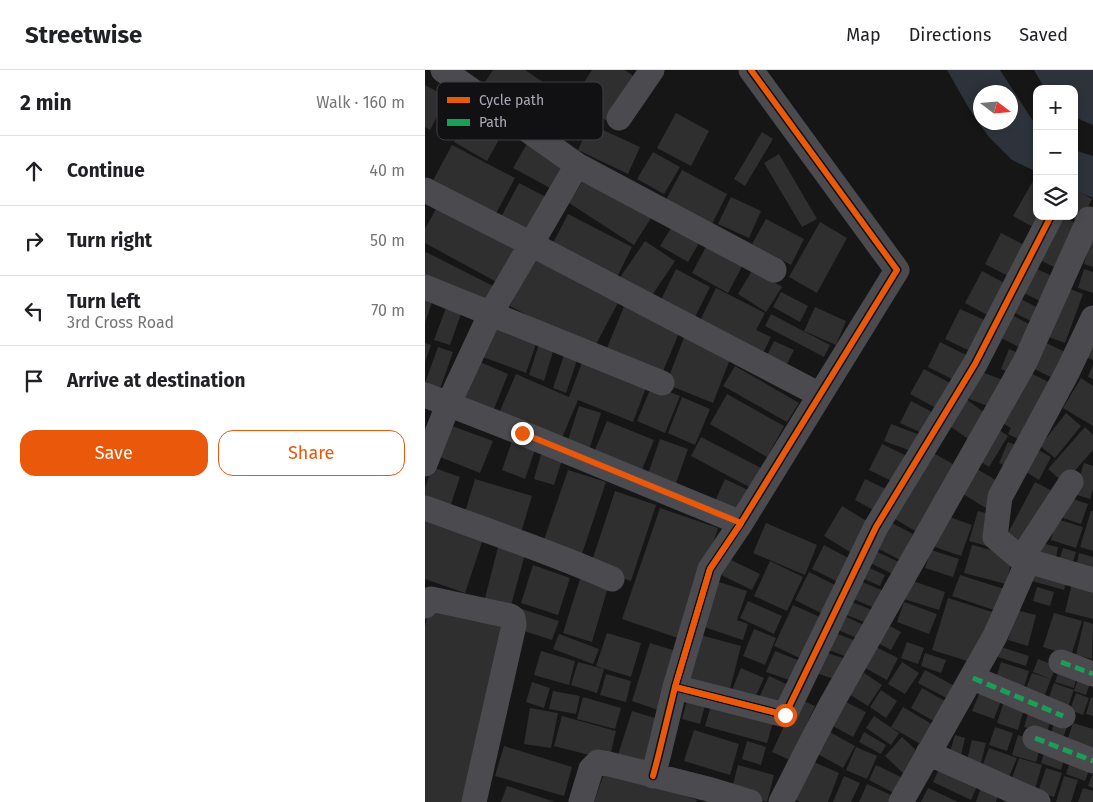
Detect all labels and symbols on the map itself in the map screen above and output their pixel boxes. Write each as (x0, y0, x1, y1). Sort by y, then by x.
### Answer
legend (437, 82, 603, 140)
north arrow (973, 85, 1018, 130)
text: Cycle path (479, 92, 544, 109)
text: Path (479, 114, 507, 131)
route end (511, 422, 534, 445)
route start (774, 704, 797, 727)

